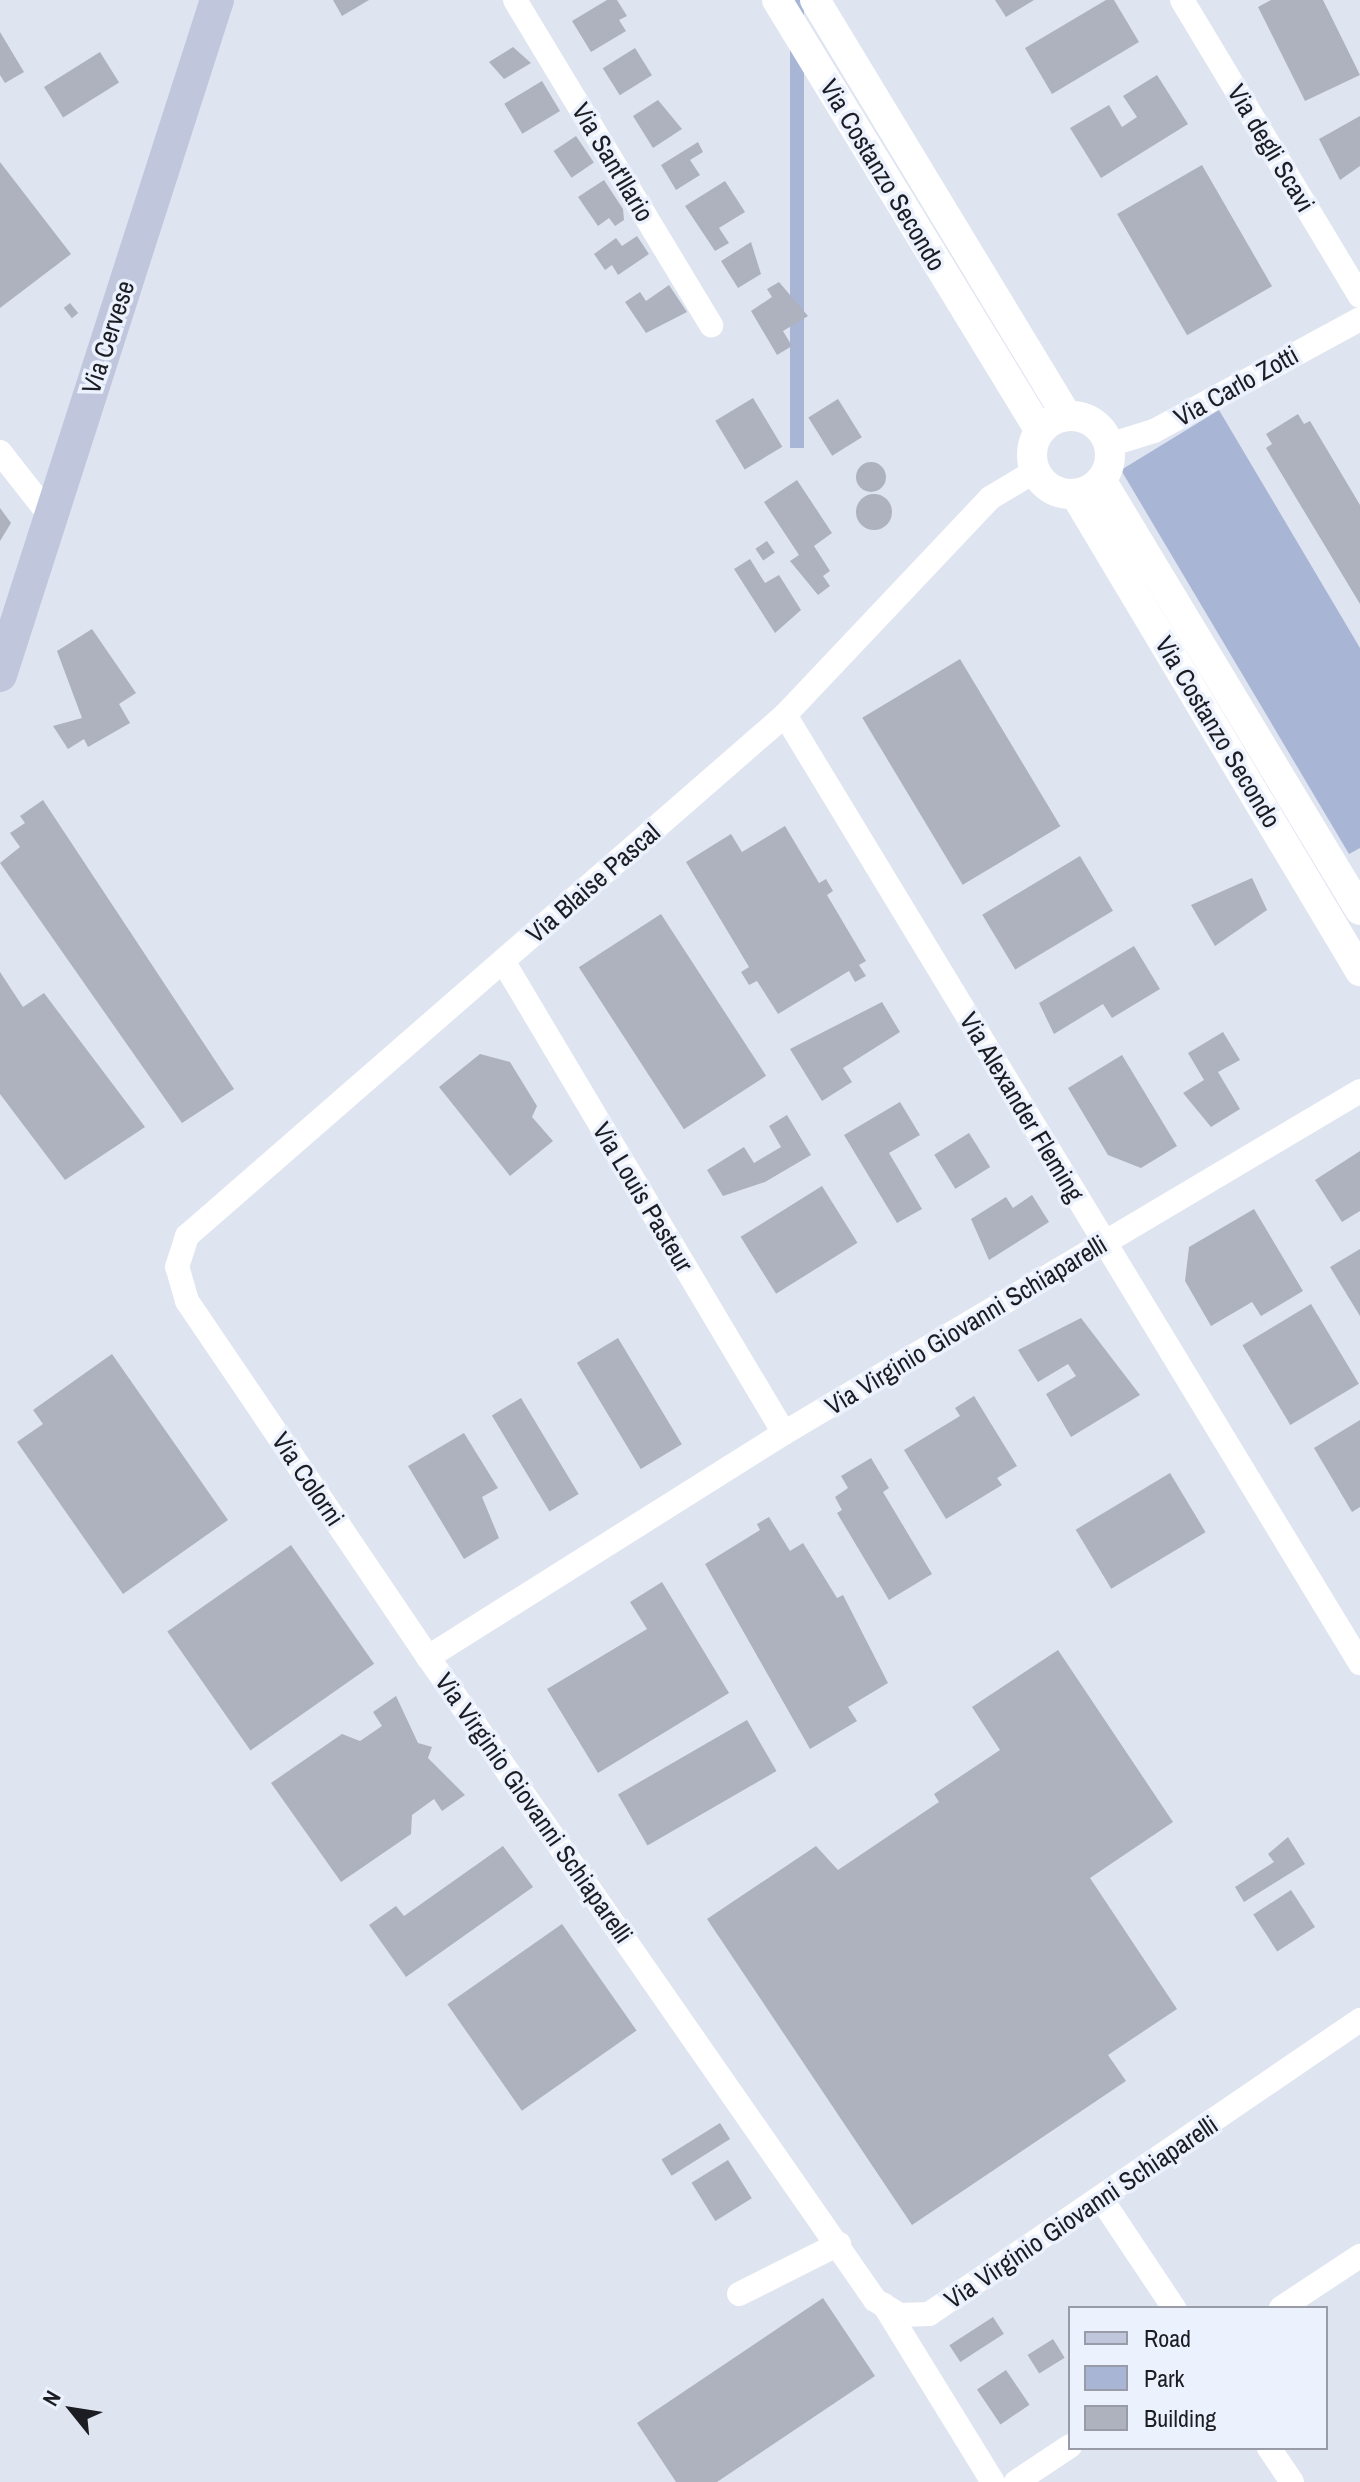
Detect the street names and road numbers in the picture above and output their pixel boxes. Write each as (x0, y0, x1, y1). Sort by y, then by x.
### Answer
street label: Via Costanzo Secondo (814, 74, 952, 276)
street label: Via degli Scavi (1221, 79, 1321, 217)
street label: Via Sant'Ilario (565, 97, 661, 227)
street label: Via Cervese (75, 277, 141, 397)
street label: Via Carlo Zotti (1168, 339, 1304, 433)
street label: Via Costanzo Secondo (1149, 631, 1287, 833)
street label: Via Blaise Pascal (520, 817, 666, 949)
street label: Via Alexander Fleming (953, 1006, 1091, 1208)
street label: Via Louis Pasteur (586, 1116, 700, 1278)
street label: Via Virginio Giovanni Schiaparelli (820, 1228, 1112, 1422)
street label: Via Colorni (265, 1426, 351, 1532)
street label: Via Virginio Giovanni Schiaparelli (429, 1667, 639, 1949)
street label: Via Virginio Giovanni Schiaparelli (938, 2109, 1224, 2315)

